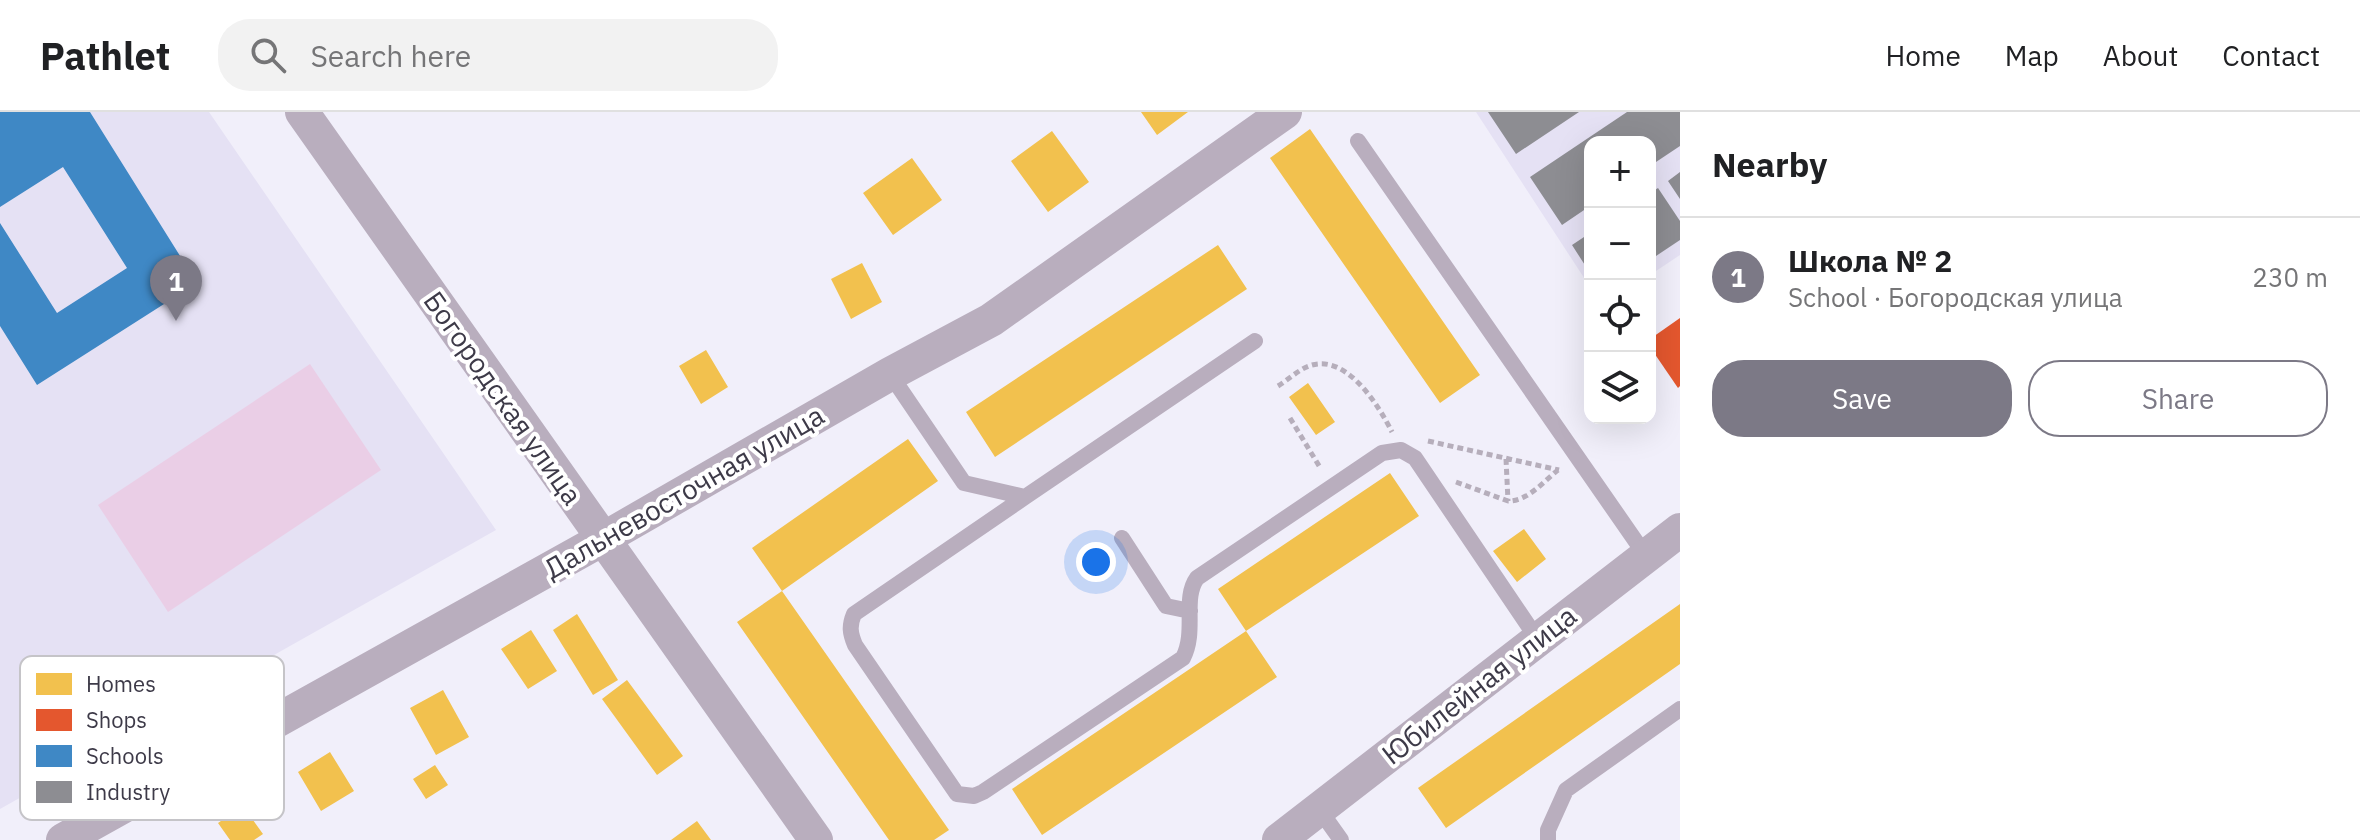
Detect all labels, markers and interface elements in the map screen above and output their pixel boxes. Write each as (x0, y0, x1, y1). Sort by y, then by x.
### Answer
search box (218, 19, 778, 91)
text: Pathlet (40, 31, 170, 80)
icon: search (246, 33, 290, 77)
text: Search here (310, 36, 471, 75)
text: Home (1885, 37, 1961, 74)
text: Map (2005, 37, 2059, 74)
text: About (2103, 37, 2178, 74)
text: Contact (2222, 37, 2320, 74)
map controls (1584, 136, 1656, 424)
button: + (1584, 136, 1656, 208)
text: Nearby (1712, 142, 1827, 186)
button: − (1584, 208, 1656, 280)
text: Школа № 2 (1788, 241, 1952, 280)
pin: 1 (150, 255, 202, 321)
text: 1 (1730, 260, 1746, 294)
text: 230 m (2252, 260, 2328, 294)
button: locate (1584, 280, 1656, 352)
text: School · Богородская улица (1788, 280, 2123, 314)
street label: Богородская улица (416, 284, 591, 512)
button: layers (1584, 352, 1656, 424)
button: Save (1712, 360, 2012, 437)
button: Share (2028, 360, 2328, 437)
street label: Дальневосточная улица (537, 396, 830, 587)
your location (1076, 542, 1116, 582)
street label: Юбилейная улица (1374, 597, 1584, 772)
legend (20, 656, 284, 820)
text: Homes (86, 669, 156, 698)
text: Shops (86, 705, 147, 734)
text: Schools (86, 741, 164, 770)
text: Industry (86, 777, 170, 806)

